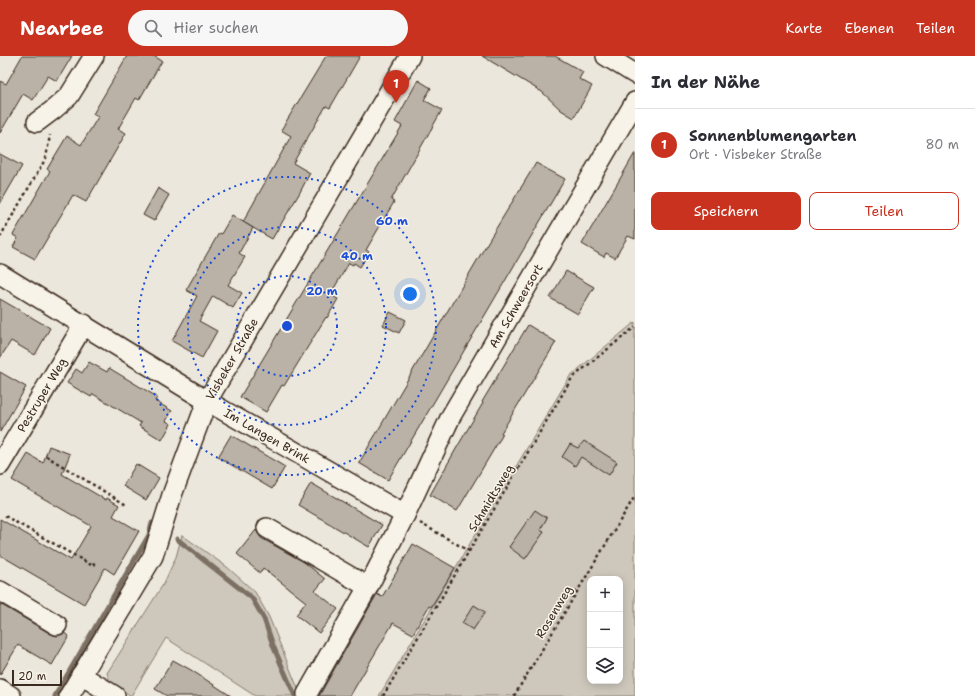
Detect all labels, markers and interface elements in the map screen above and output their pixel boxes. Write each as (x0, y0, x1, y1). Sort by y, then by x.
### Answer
search box (128, 10, 408, 46)
text: Nearbee (20, 16, 104, 41)
icon: search (142, 17, 164, 39)
text: Hier suchen (174, 18, 259, 38)
text: Karte (786, 19, 823, 37)
text: Ebenen (845, 19, 894, 37)
text: Teilen (916, 19, 955, 37)
pin: 1 (383, 70, 409, 103)
text: In der Nähe (651, 71, 760, 93)
text: Sonnenblumengarten (689, 126, 856, 146)
text: 1 (661, 136, 667, 153)
text: 80 m (925, 136, 959, 153)
text: Ort · Visbeker Straße (689, 146, 822, 163)
button: Speichern (651, 192, 801, 230)
button: Teilen (809, 192, 959, 230)
text: 60 m (376, 213, 408, 229)
text: 40 m (341, 248, 373, 264)
street label: Am Schweersort (485, 261, 547, 351)
text: 20 m (306, 283, 338, 299)
your location (400, 284, 420, 304)
street label: Visbeker Straße (202, 315, 262, 403)
centre of rings (280, 319, 294, 333)
street label: Pestruper Weg (13, 355, 71, 435)
street label: Im Langen Brink (221, 405, 313, 467)
street label: Schmidtsweg (465, 461, 517, 535)
map controls (587, 576, 623, 684)
button: + (587, 576, 623, 612)
street label: Rosenweg (532, 583, 576, 641)
button: − (587, 612, 623, 648)
button: layers (587, 648, 623, 684)
scale bar (12, 668, 62, 687)
text: 20 m (18, 669, 46, 684)

